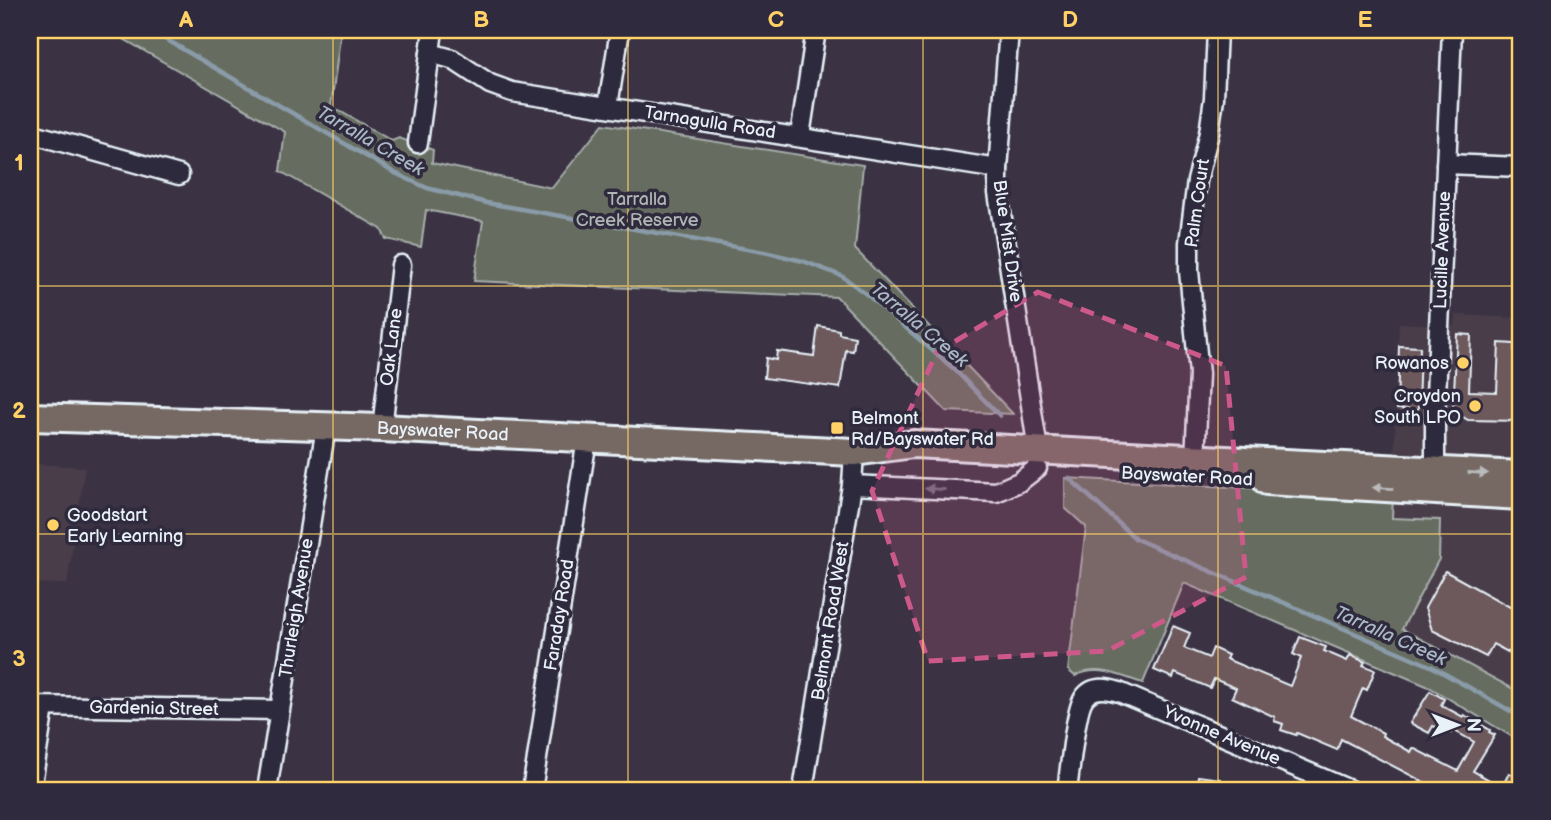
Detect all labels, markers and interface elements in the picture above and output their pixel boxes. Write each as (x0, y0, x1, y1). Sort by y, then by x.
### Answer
text: A (178, 6, 194, 34)
text: B (473, 6, 489, 34)
text: C (768, 6, 784, 34)
text: D (1062, 6, 1078, 34)
text: E (1358, 6, 1373, 34)
water label: Tarralla Creek (312, 101, 429, 182)
street label: Tarnagulla Road (643, 102, 777, 143)
text: 1 (14, 149, 24, 177)
street label: Palm Court (1181, 157, 1214, 249)
street label: Blue Mist Drive (989, 179, 1027, 304)
park label: Tarralla Creek Reserve (576, 189, 699, 231)
street label: Lucille Avenue (1430, 190, 1455, 309)
water label: Tarralla Creek (866, 278, 973, 373)
street label: Oak Lane (376, 307, 407, 387)
place label: Rowanos (1375, 353, 1449, 374)
marker: Rowanos (1455, 355, 1471, 371)
place label: Croydon South LPO (1374, 386, 1461, 428)
text: 2 (12, 397, 26, 425)
marker: Croydon South LPO (1467, 398, 1483, 414)
place label: Belmont Rd/Bayswater Rd (851, 408, 994, 450)
street label: Bayswater Road (376, 418, 509, 445)
marker: Belmont Rd/Bayswater Rd (829, 420, 845, 436)
street label: Bayswater Road (1121, 463, 1253, 490)
one-way arrow (1468, 468, 1490, 479)
one-way arrow (1372, 482, 1394, 493)
one-way arrow (924, 484, 946, 495)
place label: Goodstart Early Learning (67, 505, 183, 547)
marker: Goodstart Early Learning (45, 517, 61, 533)
street label: Thurleigh Avenue (275, 536, 318, 679)
street label: Belmont Road West (808, 540, 854, 702)
street label: Faraday Road (540, 558, 579, 672)
water label: Tarralla Creek (1331, 601, 1451, 672)
text: 3 (12, 645, 26, 673)
north arrow (1422, 690, 1492, 760)
street label: Gardenia Street (89, 697, 219, 720)
street label: Yvonne Avenue (1159, 701, 1284, 770)
text: N (1461, 718, 1484, 732)

